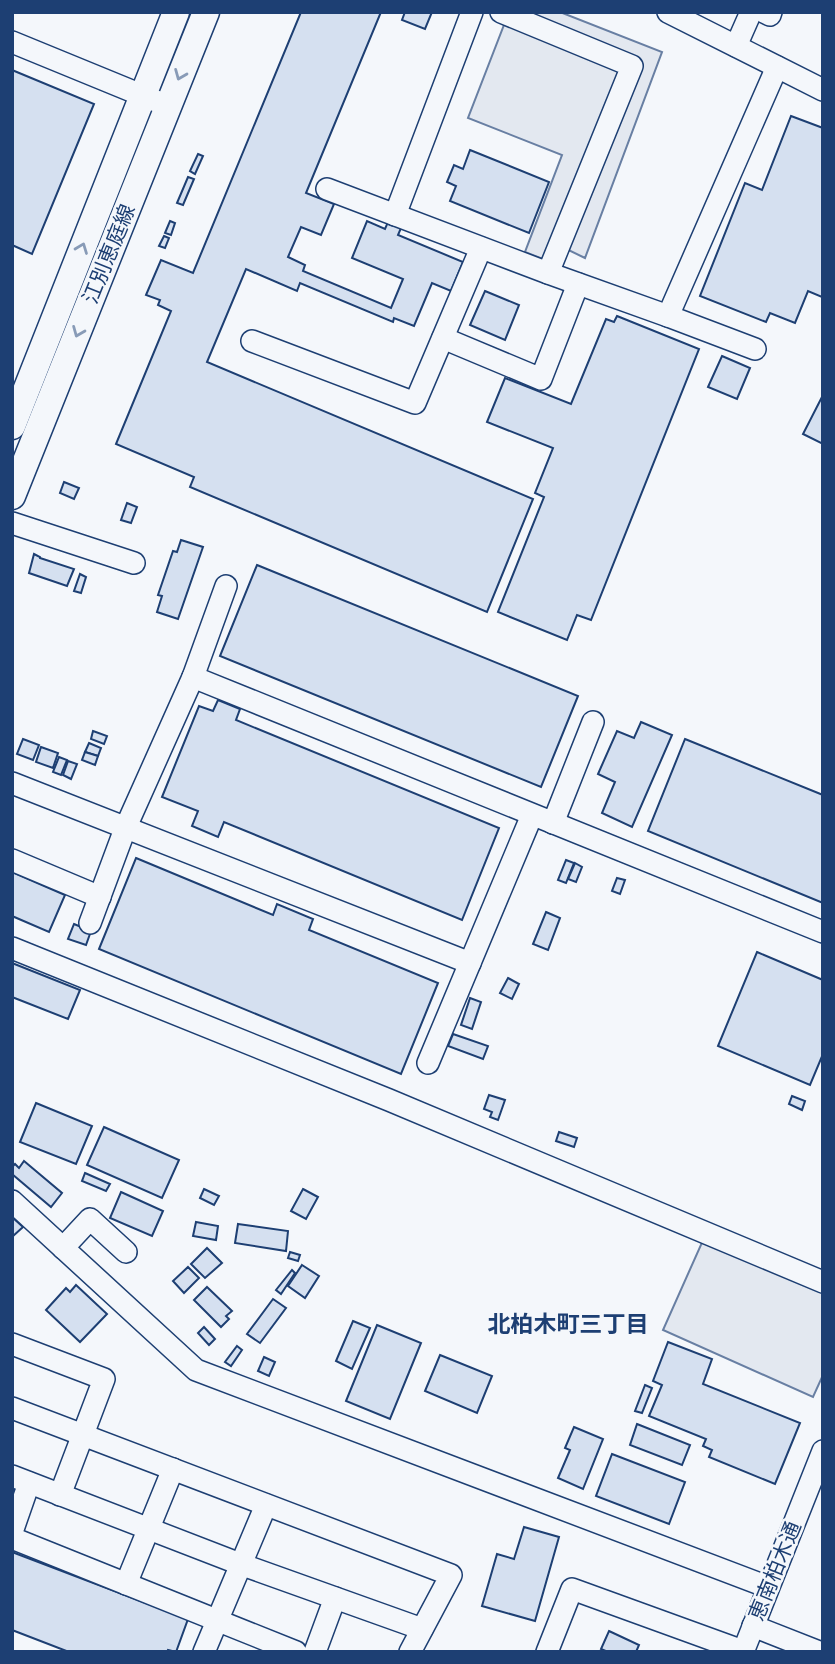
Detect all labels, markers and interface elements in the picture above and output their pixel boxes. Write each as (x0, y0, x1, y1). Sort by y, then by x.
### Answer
one-way arrow (174, 68, 188, 81)
street label: 江別恵庭線 (77, 200, 140, 307)
one-way arrow (73, 243, 87, 255)
one-way arrow (72, 326, 86, 338)
district label: 北柏木町三丁目 (488, 1310, 649, 1338)
street label: 恵南柏木通 (743, 1517, 806, 1624)

